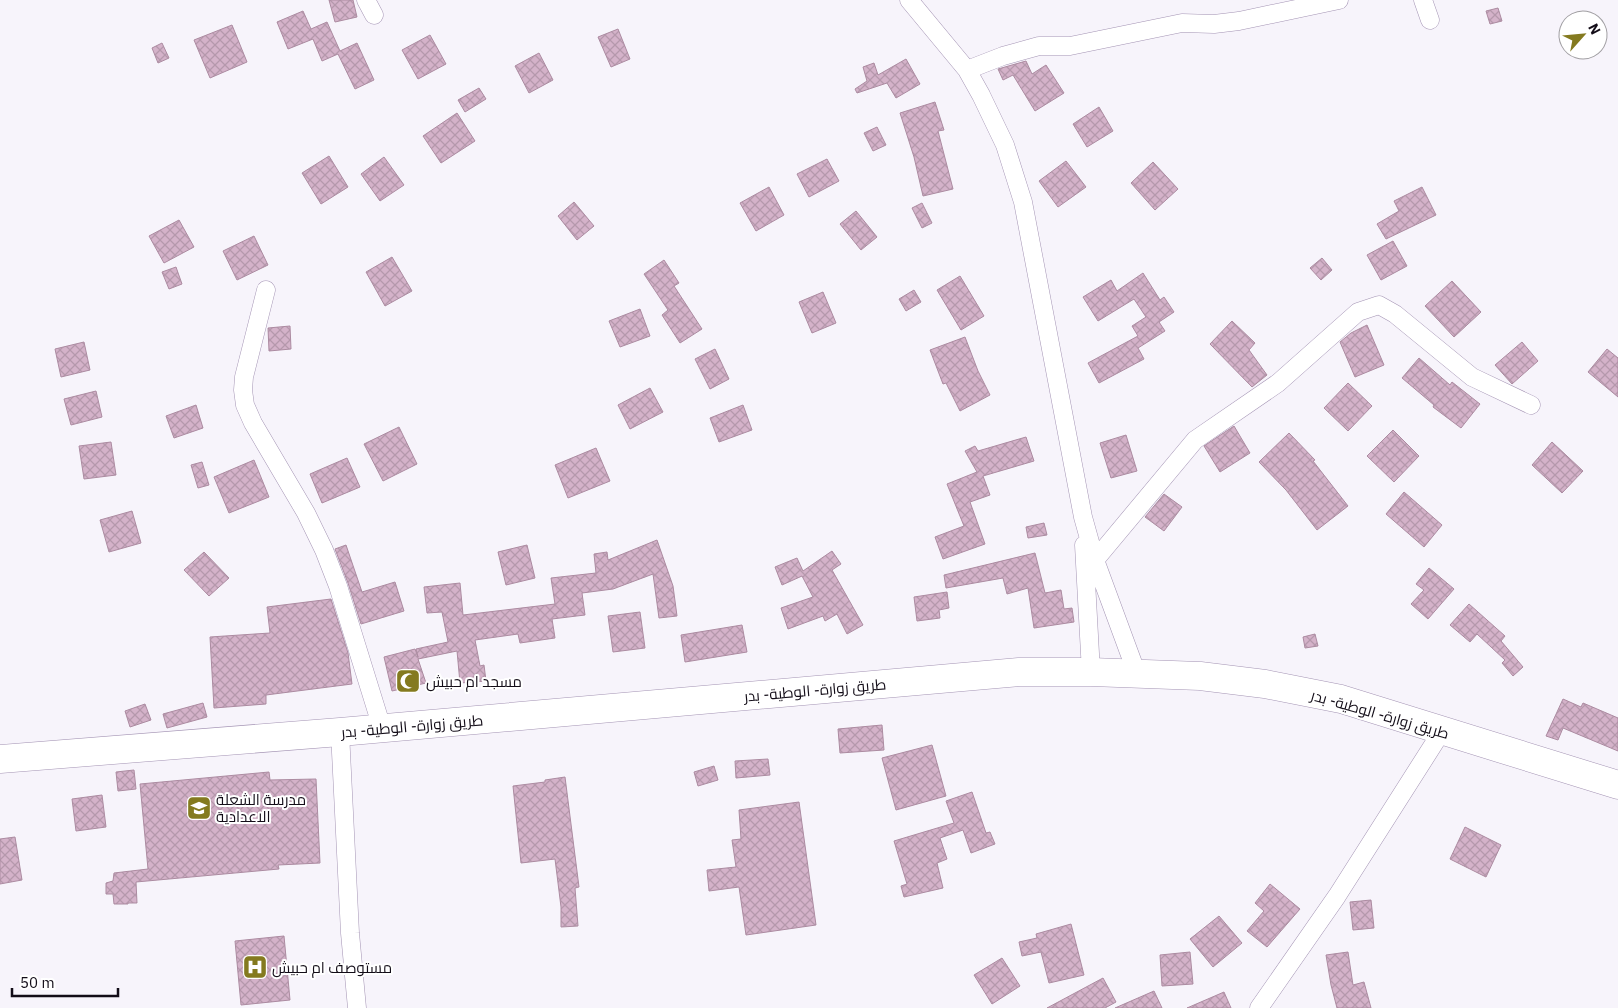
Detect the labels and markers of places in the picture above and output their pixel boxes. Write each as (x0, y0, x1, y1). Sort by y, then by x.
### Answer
mosque icon: مسجد ام حبيش (395, 668, 421, 694)
place label: مسجد ام حبيش (426, 672, 522, 692)
place label: مدرسة الشعلة الاعدادية (216, 790, 306, 826)
school or university icon: مدرسة الشعلة الاعدادية (186, 795, 212, 821)
hospital icon: مستوصف ام حبيش (242, 954, 268, 980)
place label: مستوصف ام حبيش (272, 958, 392, 978)

